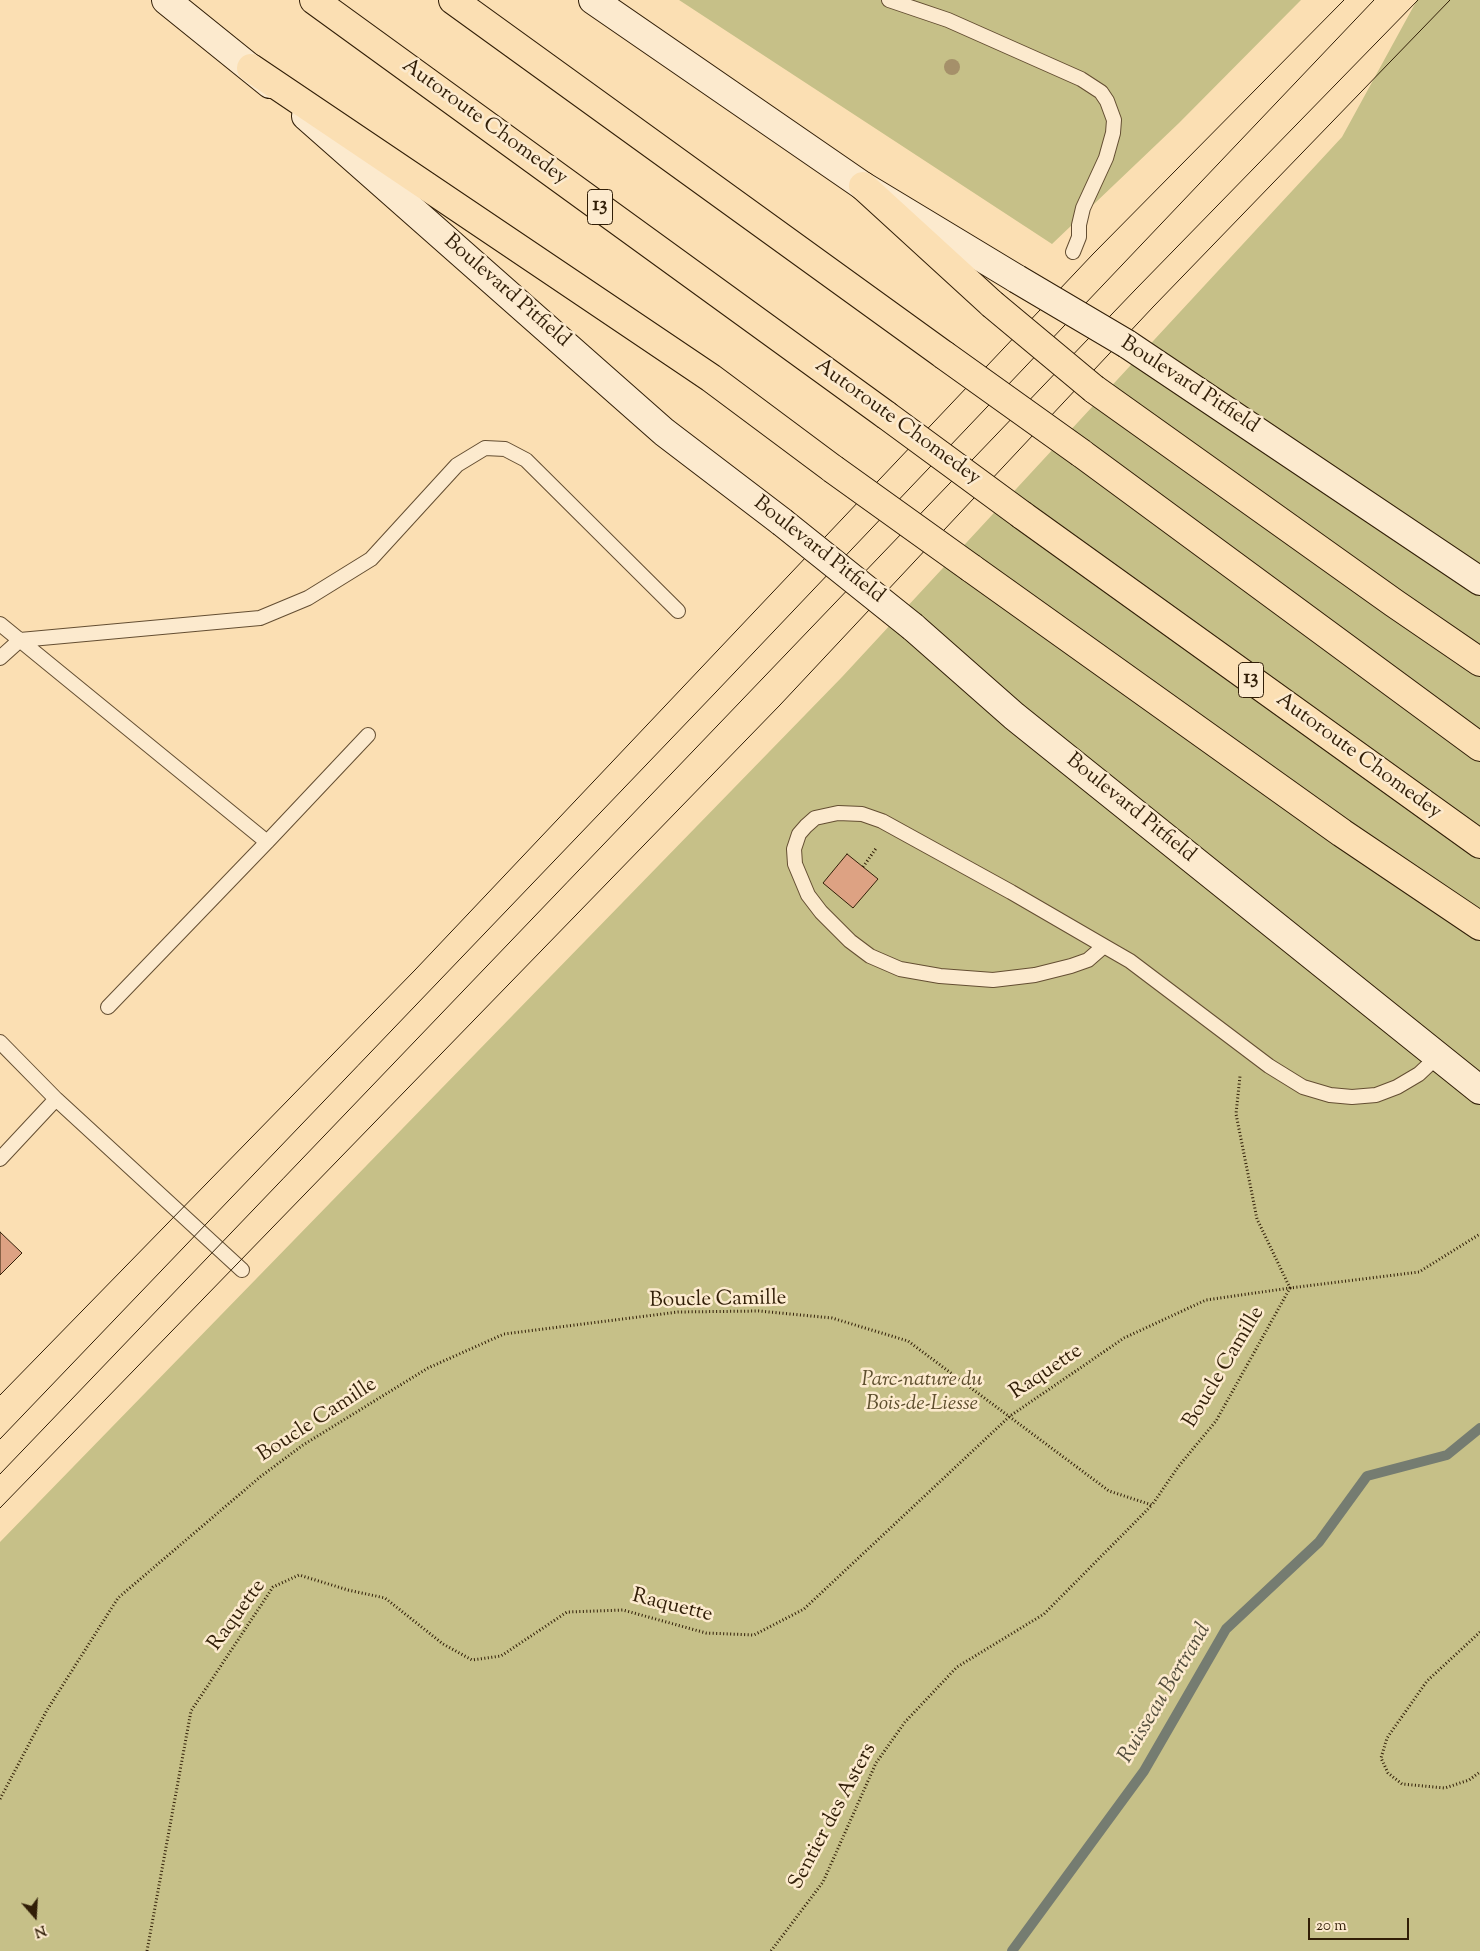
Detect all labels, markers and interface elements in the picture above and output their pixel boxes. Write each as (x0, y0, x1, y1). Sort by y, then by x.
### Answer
street label: Autoroute Chomedey (396, 54, 572, 192)
road number: 13 (588, 190, 612, 224)
street label: Boulevard Pitfield (437, 230, 575, 354)
street label: Boulevard Pitfield (1115, 332, 1263, 440)
street label: Autoroute Chomedey (809, 354, 985, 492)
street label: Boulevard Pitfield (747, 492, 889, 610)
road number: 13 (1238, 662, 1264, 698)
street label: Autoroute Chomedey (1270, 688, 1446, 826)
street label: Boulevard Pitfield (1060, 749, 1200, 869)
street label: Boucle Camille (649, 1287, 787, 1315)
street label: Boucle Camille (1179, 1303, 1271, 1433)
street label: Raquette (1006, 1340, 1088, 1406)
park label: Parc-nature du Bois-de-Liesse (861, 1368, 983, 1418)
street label: Boucle Camille (254, 1373, 382, 1469)
street label: Raquette (204, 1575, 272, 1657)
street label: Raquette (629, 1585, 715, 1629)
water label: Ruisseau Bertrand (1114, 1619, 1218, 1769)
street label: Sentier des Asters (785, 1739, 883, 1895)
north arrow (10, 1891, 60, 1941)
scale bar (1310, 1908, 1411, 1940)
text: 20 m (1316, 1916, 1347, 1937)
text: N (31, 1919, 48, 1941)

